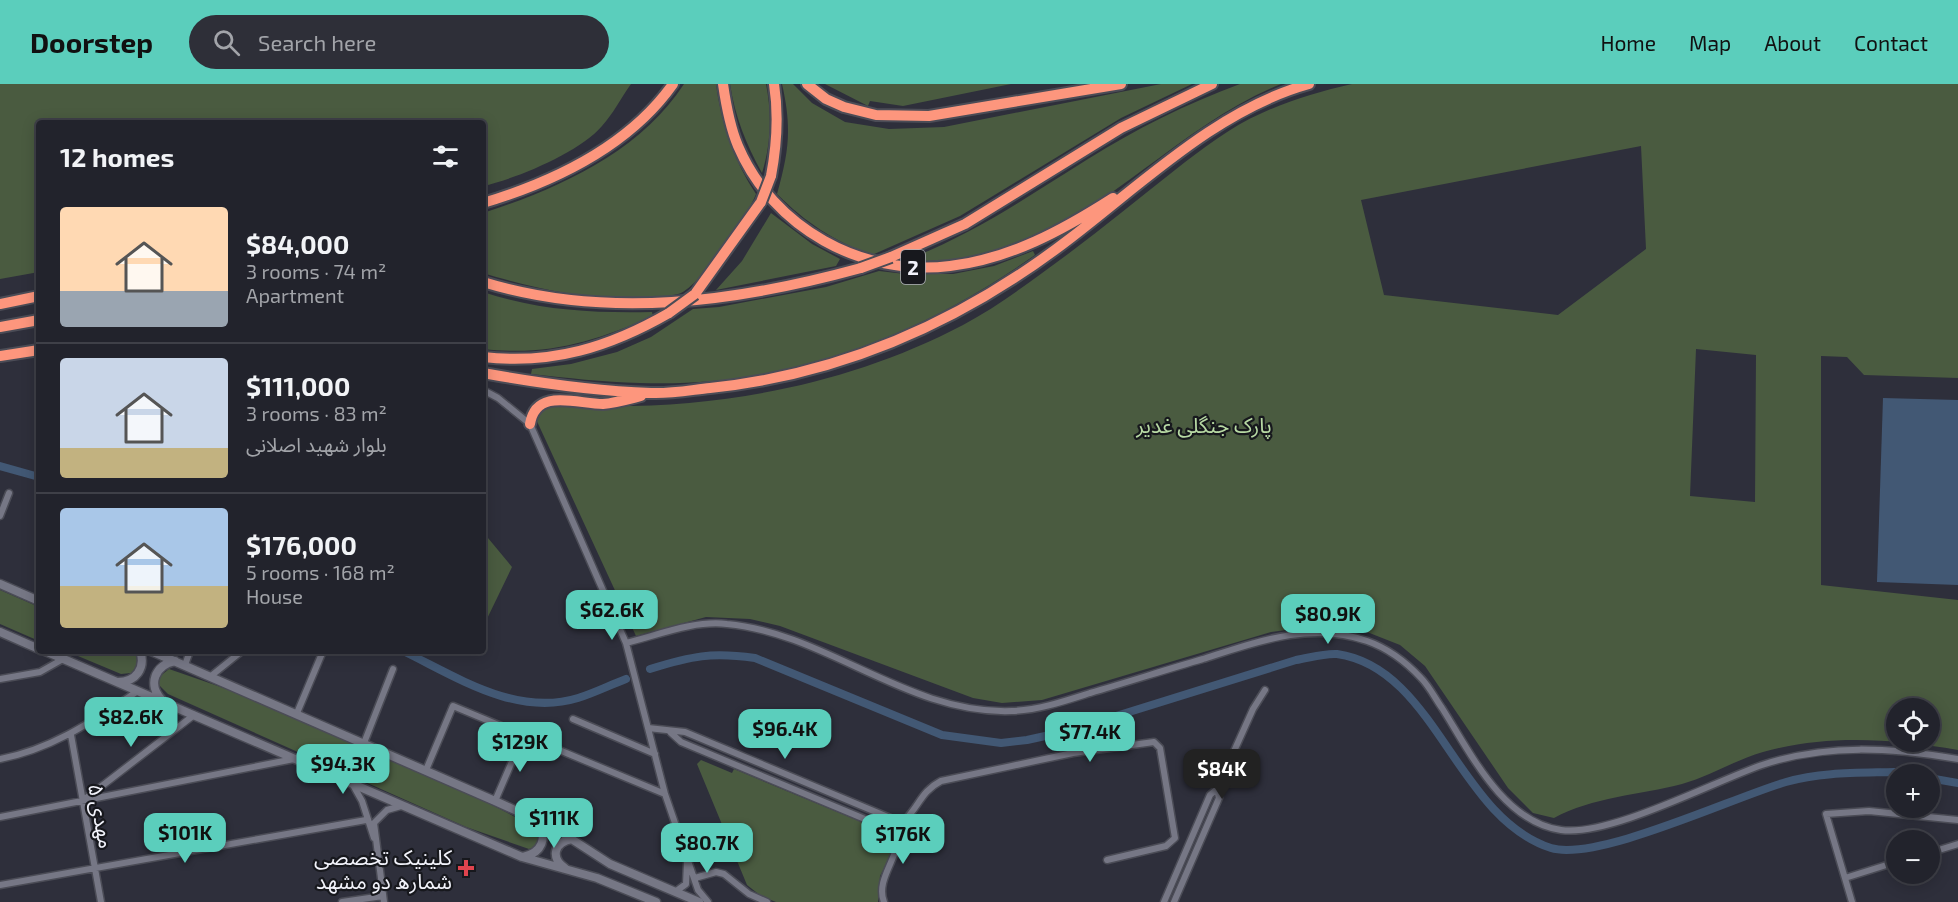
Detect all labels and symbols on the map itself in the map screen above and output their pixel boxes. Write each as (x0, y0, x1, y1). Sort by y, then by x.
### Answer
road number: 2 (901, 250, 925, 284)
park label: پارک جنگلی غدیر (1135, 412, 1272, 439)
pin: $62.6K (563, 590, 661, 641)
pin: $80.9K (1279, 594, 1377, 645)
pin: $82.6K (82, 697, 180, 748)
pin: $96.4K (736, 709, 834, 760)
pin: $77.4K (1041, 712, 1139, 763)
pin: $129K (478, 722, 562, 773)
pin: $94.3K (294, 744, 392, 795)
pin: $84K (1186, 749, 1258, 800)
street label: مهدی ۵ (83, 782, 120, 851)
pin: $111K (512, 798, 596, 849)
pin: $101K (143, 813, 227, 864)
pin: $176K (861, 814, 945, 865)
pin: $80.7K (658, 823, 756, 874)
place label: کلینیک تخصصی شمار‌ه دو مشهد (314, 844, 452, 894)
marker: کلینیک تخصصی شمار‌ه دو مشهد (457, 859, 475, 877)

